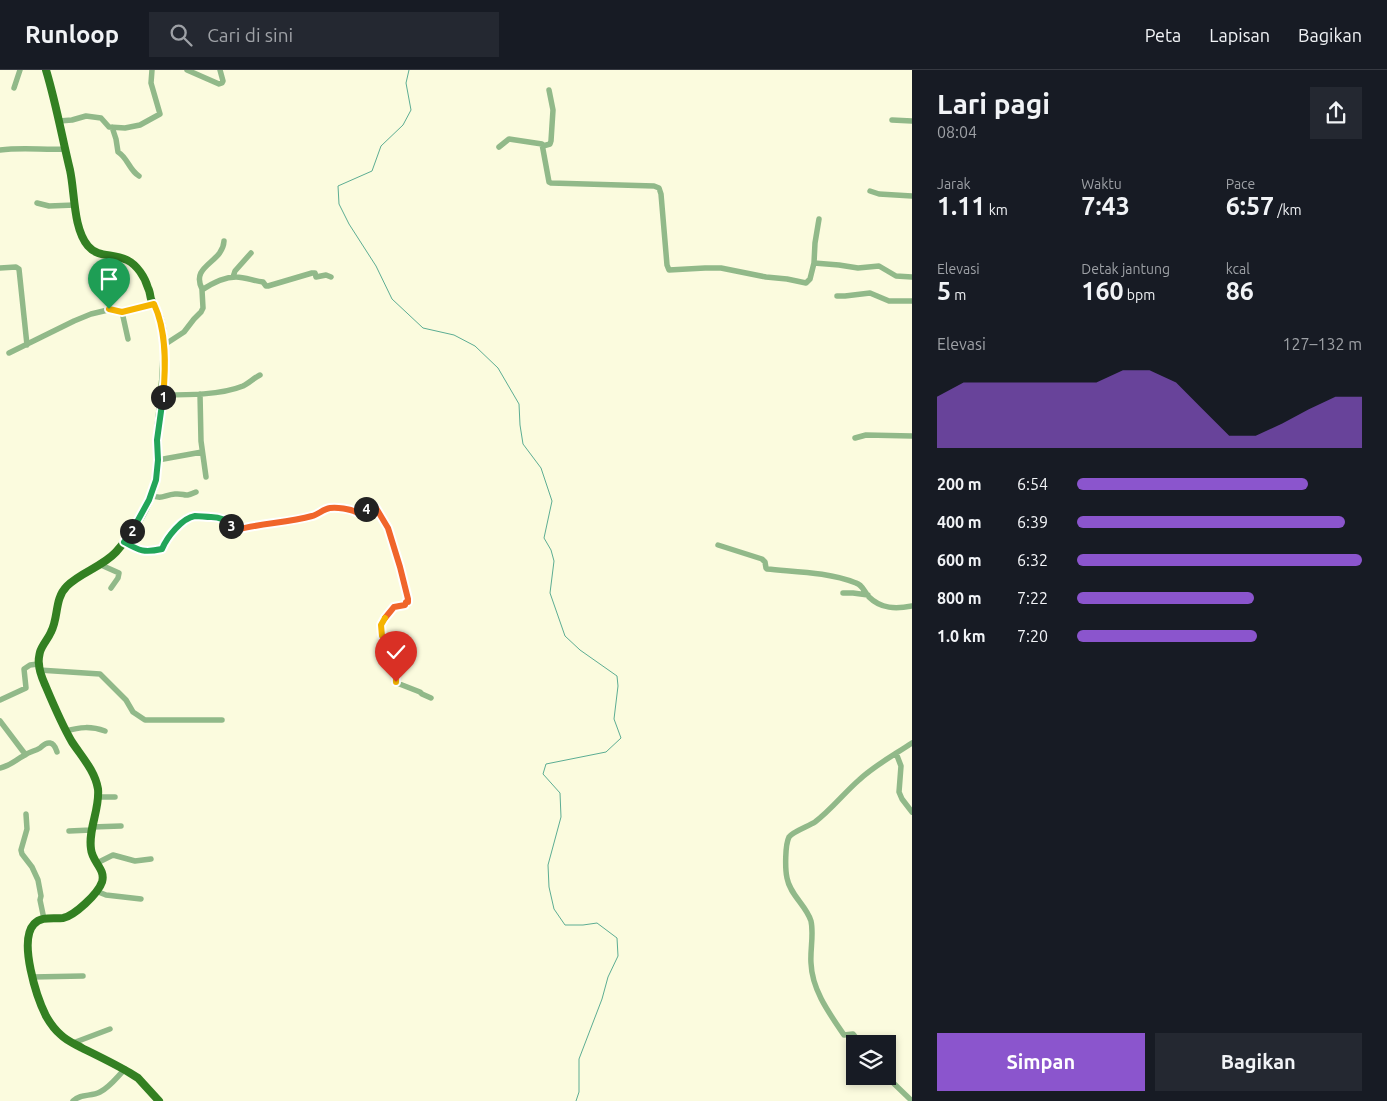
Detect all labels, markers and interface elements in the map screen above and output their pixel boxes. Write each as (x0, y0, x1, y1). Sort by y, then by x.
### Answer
search box (149, 12, 499, 57)
text: Runloop (25, 21, 119, 48)
icon: search (167, 21, 195, 49)
text: Cari di sini (207, 24, 293, 46)
text: Peta (1145, 25, 1181, 45)
text: Lapisan (1209, 25, 1270, 45)
text: Bagikan (1298, 25, 1362, 45)
button: share (1310, 87, 1362, 139)
text: Lari pagi (937, 88, 1050, 119)
text: 08:04 (937, 123, 977, 141)
text: Jarak (937, 176, 971, 192)
text: Waktu (1081, 176, 1122, 192)
text: Pace (1226, 176, 1255, 192)
text: 1.11 (937, 192, 985, 220)
text: 7:43 (1081, 192, 1130, 220)
text: 6:57 (1226, 192, 1274, 220)
text: km (985, 202, 1008, 218)
text: /km (1274, 202, 1302, 218)
pin (88, 258, 130, 309)
text: Elevasi (937, 261, 980, 277)
text: Detak jantung (1081, 261, 1170, 277)
text: kcal (1226, 261, 1250, 277)
icon: arrive (95, 265, 123, 293)
text: 5 (937, 277, 951, 305)
text: 160 (1081, 277, 1124, 305)
text: 86 (1226, 277, 1254, 305)
text: m (951, 287, 966, 303)
text: bpm (1124, 287, 1155, 303)
text: Elevasi (937, 335, 986, 353)
text: 127–132 m (1282, 335, 1362, 353)
pin: 1 (150, 384, 176, 410)
text: 1 (160, 389, 167, 405)
text: 200 m (937, 475, 982, 493)
text: 6:54 (1017, 475, 1048, 493)
pin: 4 (354, 496, 378, 522)
text: 4 (363, 501, 370, 517)
text: 400 m (937, 513, 982, 531)
text: 6:39 (1017, 513, 1048, 531)
pin: 3 (218, 514, 244, 538)
pin: 2 (120, 518, 144, 544)
text: 3 (228, 518, 235, 534)
text: 2 (129, 523, 136, 539)
text: 600 m (937, 551, 982, 569)
text: 6:32 (1017, 551, 1048, 569)
text: 800 m (937, 589, 982, 607)
text: 7:22 (1017, 589, 1048, 607)
text: 1.0 km (937, 627, 986, 645)
text: 7:20 (1017, 627, 1048, 645)
pin (375, 631, 417, 682)
icon: check (382, 638, 410, 666)
button: Simpan (937, 1033, 1145, 1091)
button: Bagikan (1155, 1033, 1362, 1091)
map controls (846, 1035, 896, 1085)
button: layers (846, 1035, 896, 1085)

